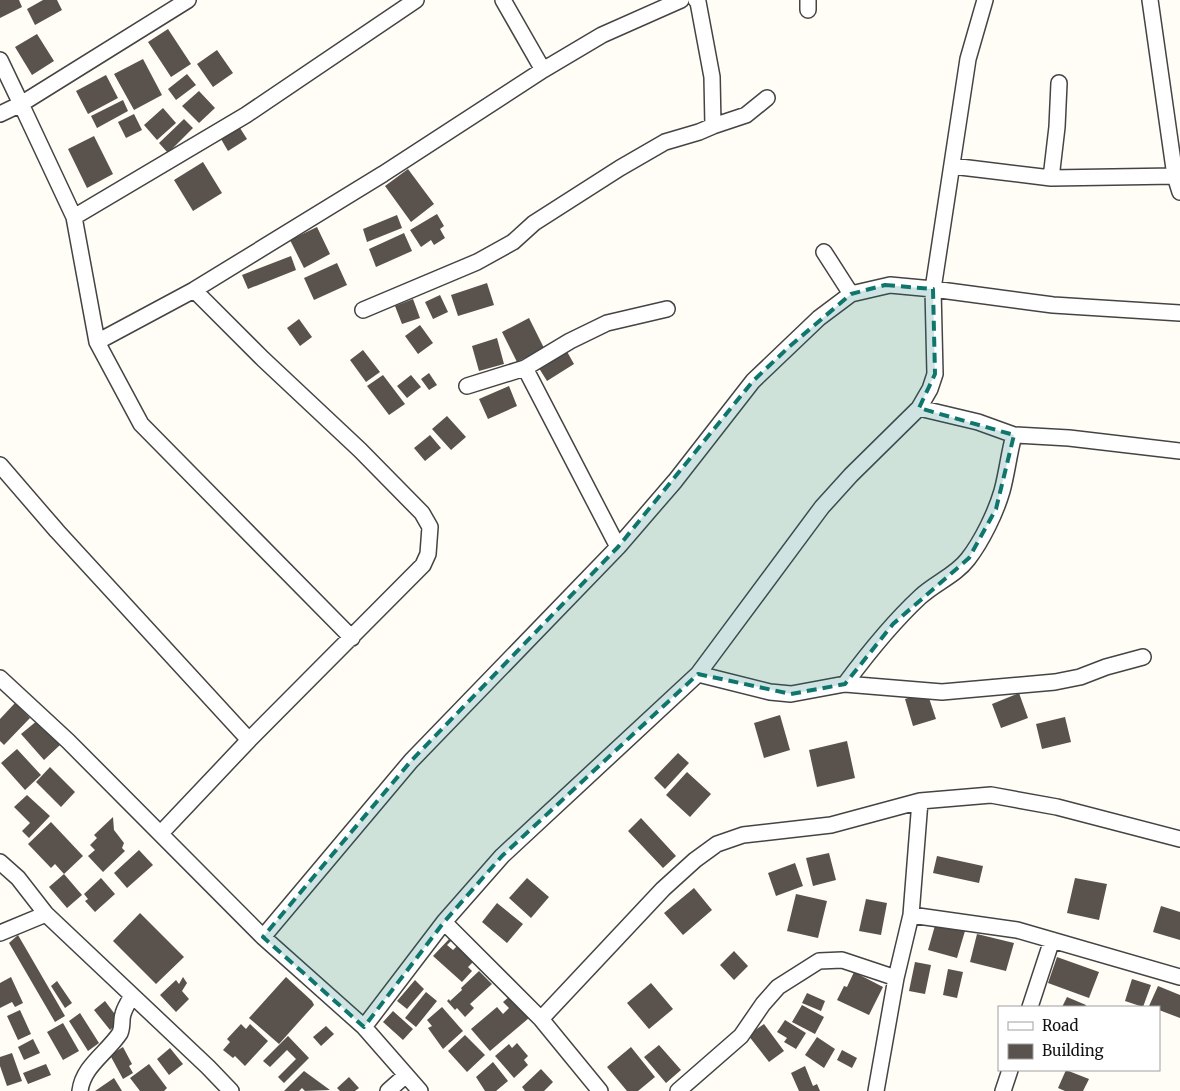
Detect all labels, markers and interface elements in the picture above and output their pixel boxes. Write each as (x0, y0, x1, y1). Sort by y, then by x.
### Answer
legend (998, 1006, 1160, 1071)
text: Road (1042, 1016, 1078, 1035)
text: Building (1042, 1041, 1104, 1060)

